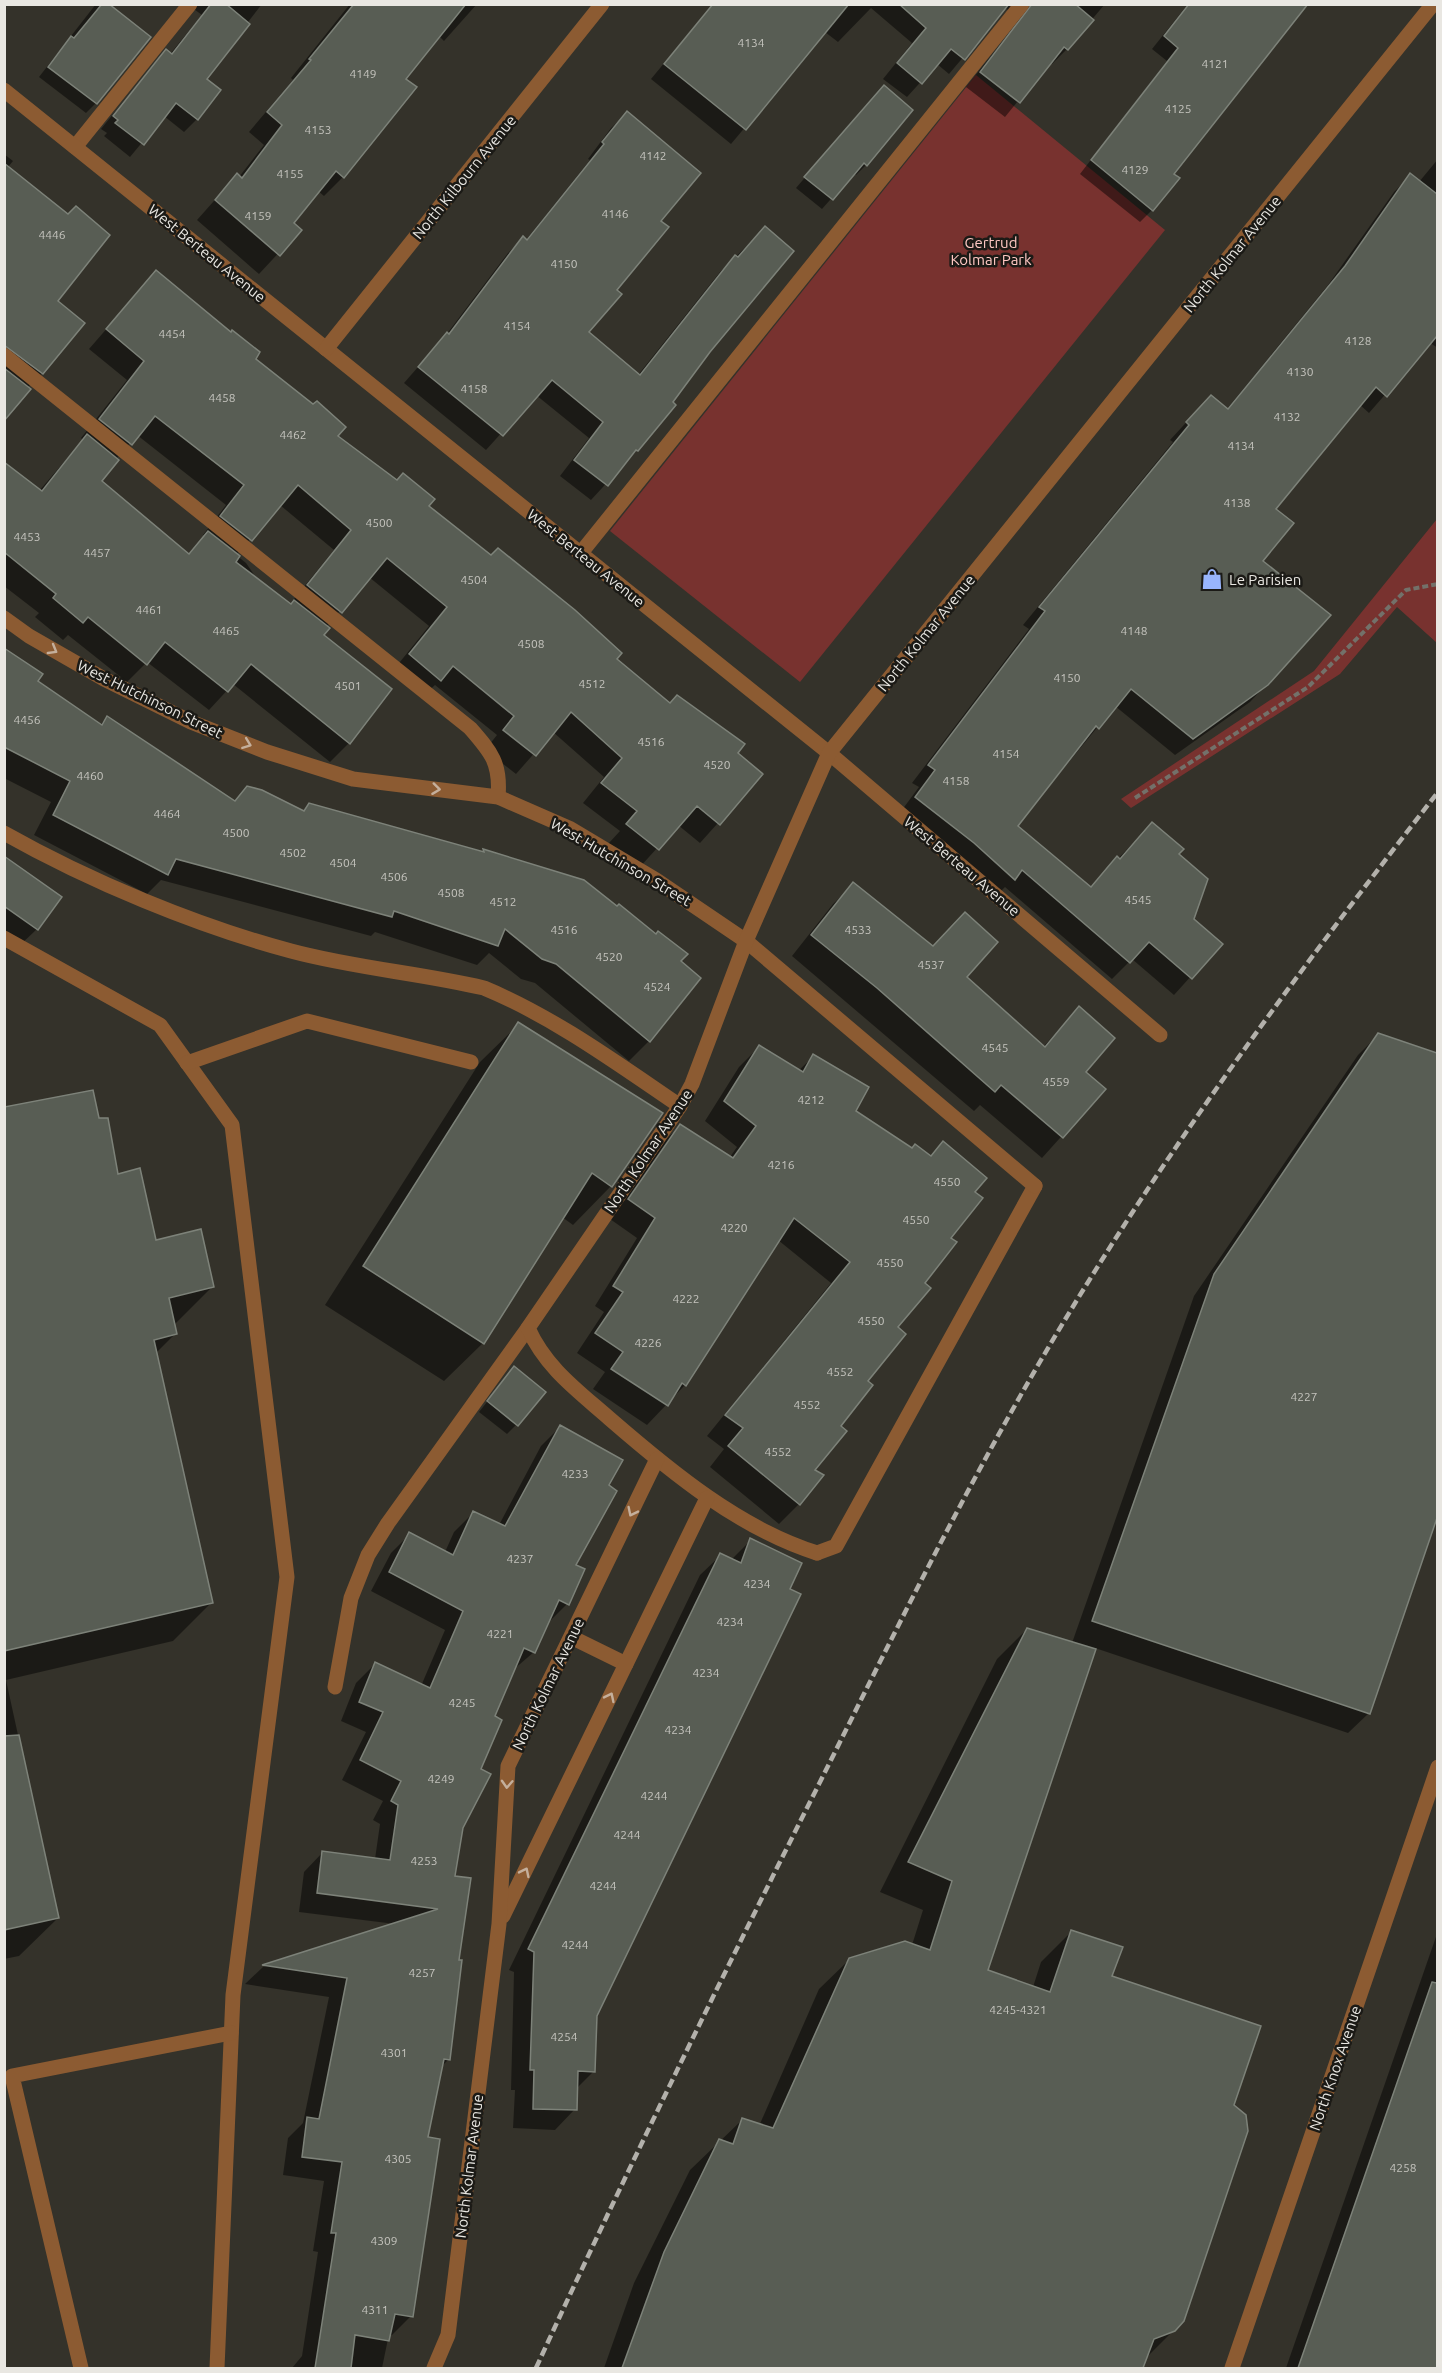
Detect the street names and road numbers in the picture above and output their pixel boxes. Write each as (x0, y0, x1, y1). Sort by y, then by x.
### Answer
street label: North Kilbourn Avenue (409, 112, 519, 242)
street label: North Kolmar Avenue (1180, 192, 1284, 316)
street label: West Berteau Avenue (145, 201, 269, 305)
street label: West Berteau Avenue (524, 506, 648, 610)
street label: North Kolmar Avenue (874, 571, 978, 695)
street label: West Hutchinson Street (75, 656, 226, 742)
street label: West Berteau Avenue (901, 813, 1023, 919)
street label: West Hutchinson Street (548, 815, 694, 909)
street label: North Kolmar Avenue (600, 1086, 696, 1216)
street label: North Kolmar Avenue (509, 1615, 587, 1753)
street label: North Knox Avenue (1306, 2003, 1364, 2133)
street label: North Kolmar Avenue (452, 2093, 486, 2239)

